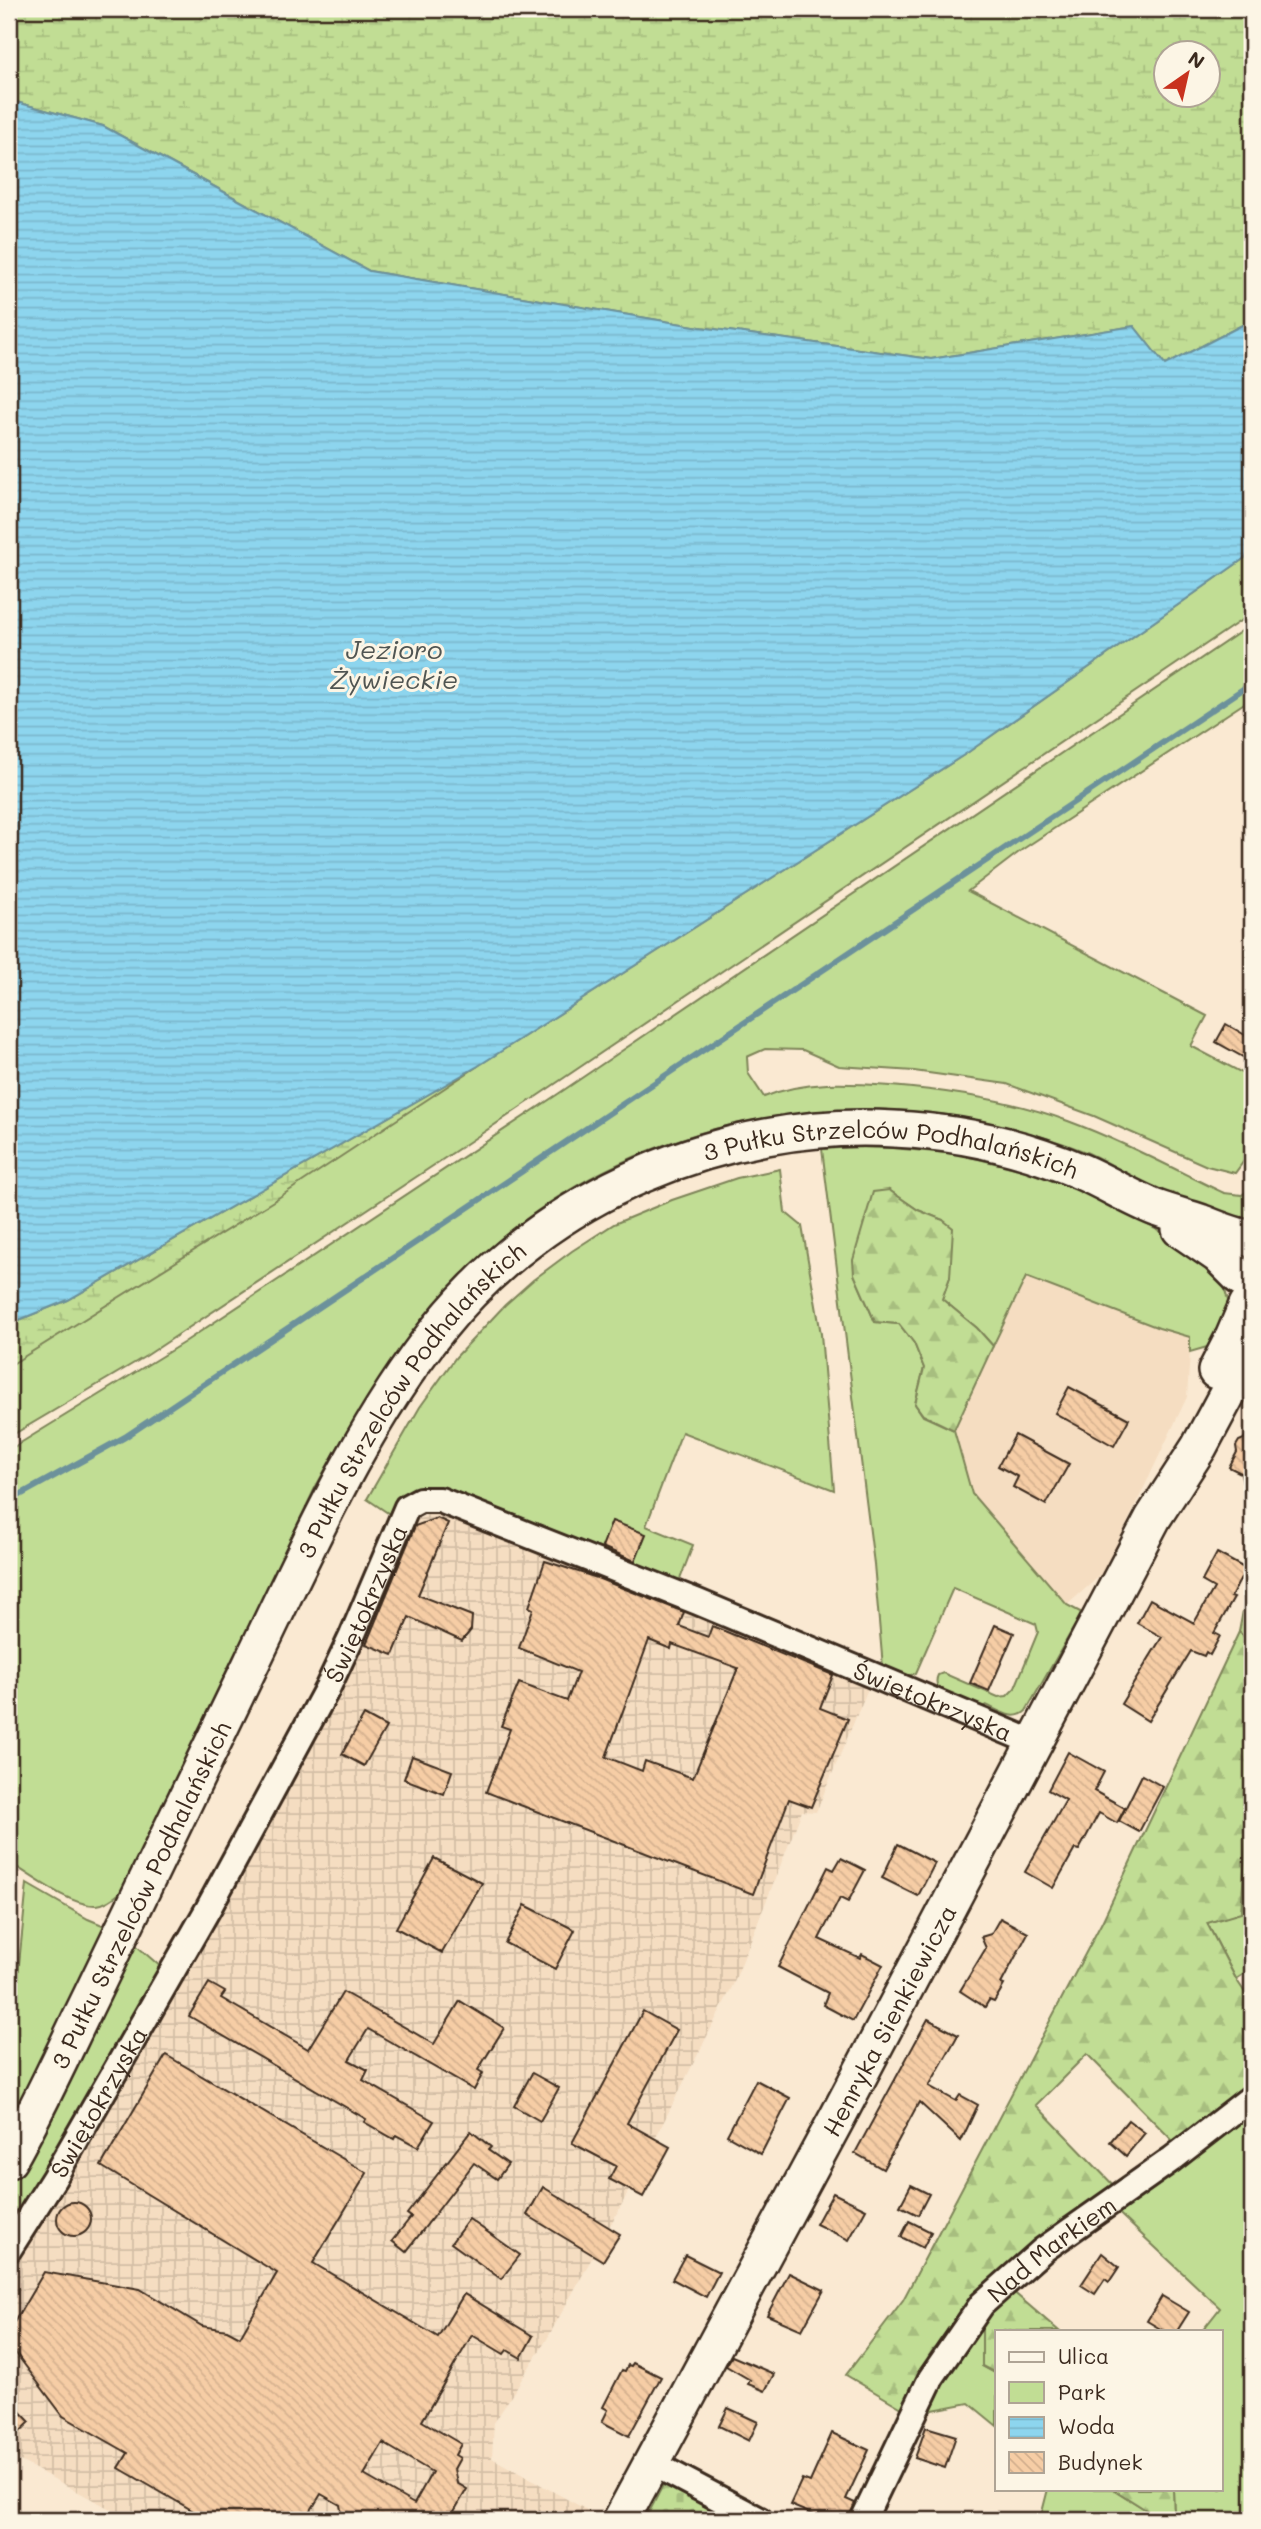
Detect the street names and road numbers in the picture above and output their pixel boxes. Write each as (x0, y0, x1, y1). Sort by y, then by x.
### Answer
street label: 3 Pułku Strzelców Podhalańskich (699, 1113, 1083, 1184)
street label: 3 Pułku Strzelców Podhalańskich (289, 1234, 531, 1563)
street label: Świętokrzyska (317, 1520, 413, 1687)
street label: Świętokrzyska (849, 1653, 1017, 1747)
street label: 3 Pułku Strzelców Podhalańskich (43, 1716, 237, 2073)
street label: Henryka Sienkiewicza (815, 1899, 962, 2141)
street label: Świętokrzyska (42, 2021, 153, 2183)
street label: Nad Markiem (980, 2188, 1122, 2308)

